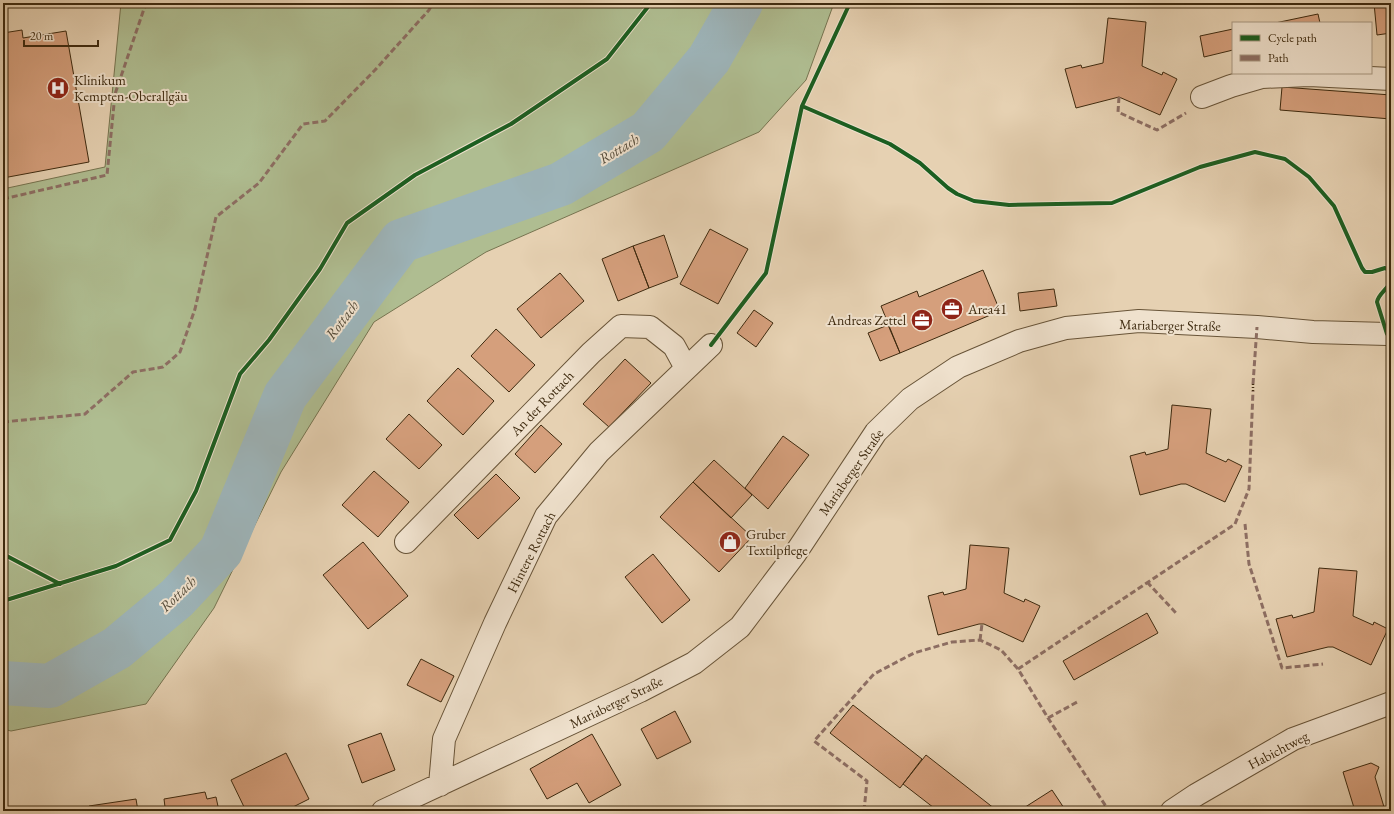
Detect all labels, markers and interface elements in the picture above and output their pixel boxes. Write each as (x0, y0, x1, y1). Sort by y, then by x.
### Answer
scale bar (24, 22, 98, 48)
legend (1232, 22, 1372, 74)
text: 20 m (30, 28, 54, 44)
text: Cycle path (1268, 30, 1317, 46)
text: Path (1268, 50, 1289, 66)
place label: Klinikum Kempten-Oberallgäu (74, 71, 188, 105)
hospital icon: Klinikum Kempten-Oberallgäu (45, 75, 71, 101)
water label: Rottach (595, 129, 643, 168)
water label: Rottach (321, 296, 363, 343)
office icon: Area41 (939, 296, 965, 322)
place label: Area41 (967, 300, 1007, 318)
office icon: Andreas Zettel (909, 307, 935, 333)
place label: Andreas Zettel (826, 311, 907, 329)
street label: Mariaberger Straße (1119, 315, 1222, 335)
street label: An der Rottach (506, 366, 578, 440)
street label: Mariaberger Straße (814, 425, 888, 519)
street label: Hintere Rottach (503, 508, 559, 596)
place label: Gruber Textilpflege (746, 525, 808, 559)
shop icon: Gruber Textilpflege (717, 529, 743, 555)
water label: Rottach (155, 571, 201, 616)
street label: Mariaberger Straße (566, 671, 666, 732)
street label: Habichtweg (1245, 726, 1312, 773)

